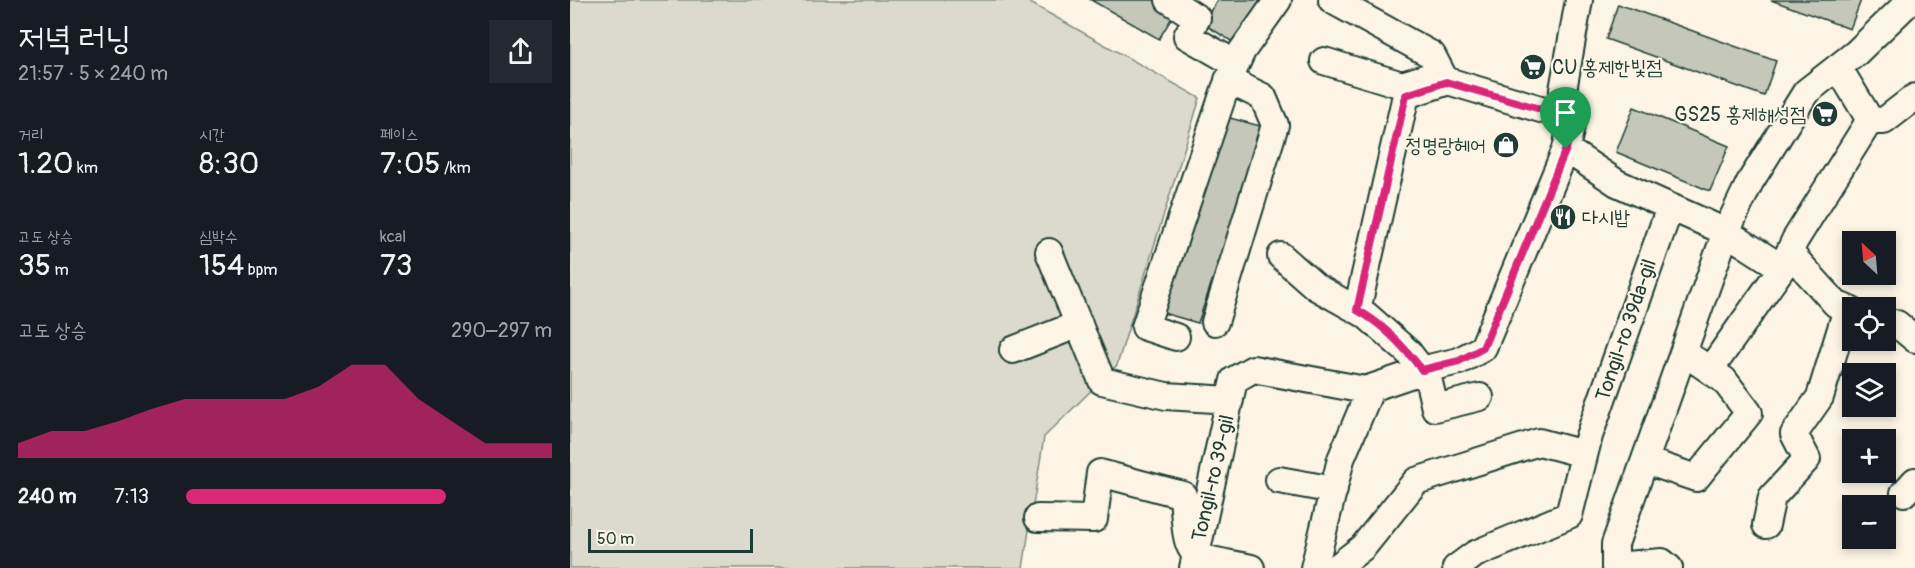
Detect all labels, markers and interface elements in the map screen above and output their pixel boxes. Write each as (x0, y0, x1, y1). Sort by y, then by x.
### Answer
text: 저녁 러닝 (18, 18, 131, 59)
button: share (489, 20, 552, 83)
supermarket icon: CU 홍제한빛점 (1518, 52, 1548, 82)
place label: CU 홍제한빛점 (1552, 55, 1662, 80)
text: 21:57 · 5 × 240 m (18, 61, 168, 86)
pin (1540, 87, 1591, 149)
icon: arrive (1549, 96, 1582, 129)
supermarket icon: GS25 홍제해성점 (1810, 99, 1840, 129)
place label: GS25 홍제해성점 (1674, 102, 1806, 127)
text: 거리 (18, 125, 44, 145)
text: 시간 (199, 125, 225, 145)
text: 페이스 (380, 125, 419, 145)
shop icon: 정명랑헤어 (1491, 130, 1521, 160)
place label: 정명랑헤어 (1406, 133, 1486, 158)
text: 1.20 (18, 145, 74, 182)
text: 8:30 (199, 145, 259, 182)
text: 7:05 (380, 145, 441, 182)
text: km (74, 158, 98, 178)
text: /km (441, 158, 471, 178)
restaurant icon: 다시밥 (1548, 202, 1578, 232)
place label: 다시밥 (1582, 205, 1630, 230)
text: 고도 상승 (18, 227, 73, 247)
text: 심박수 (199, 227, 238, 247)
text: kcal (380, 227, 406, 247)
north arrow (1842, 231, 1896, 285)
map controls (1842, 231, 1896, 549)
text: 35 (18, 247, 51, 284)
text: 154 (199, 247, 244, 284)
text: 73 (380, 247, 413, 284)
street label: Tongil-ro 39da-gil (1590, 256, 1662, 404)
text: m (51, 260, 69, 280)
text: bpm (244, 260, 277, 280)
button: locate (1842, 297, 1896, 351)
text: 고도 상승 (18, 318, 87, 343)
text: 290–297 m (451, 318, 552, 343)
button: layers (1842, 363, 1896, 417)
street label: Tongil-ro 39-gil (1186, 412, 1240, 544)
button: + (1842, 429, 1896, 483)
text: 240 m (18, 484, 77, 509)
text: 7:13 (114, 484, 149, 509)
button: − (1842, 495, 1896, 549)
scale bar (588, 526, 753, 554)
text: 50 m (597, 529, 634, 549)

